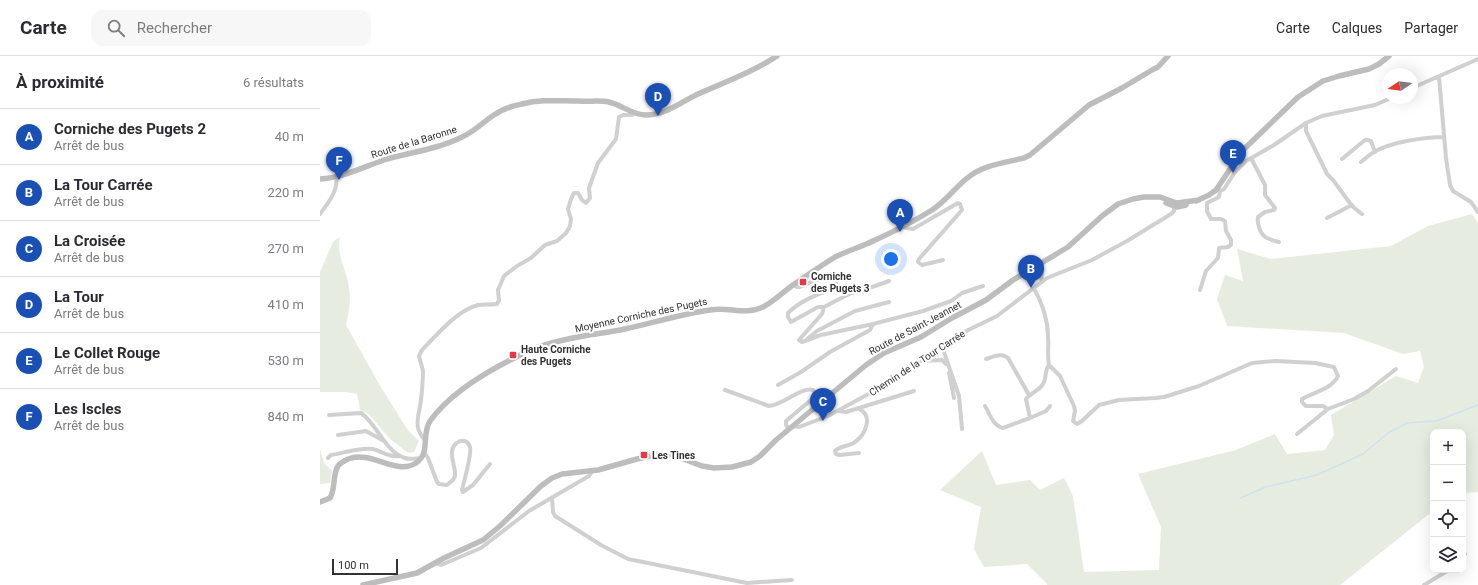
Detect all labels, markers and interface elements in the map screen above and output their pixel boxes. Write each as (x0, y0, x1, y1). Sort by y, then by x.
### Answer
search box (91, 10, 371, 46)
text: Carte (20, 16, 67, 39)
icon: search (105, 17, 127, 39)
text: Rechercher (137, 19, 212, 37)
text: Carte (1276, 20, 1310, 36)
text: Calques (1332, 20, 1382, 36)
text: Partager (1404, 20, 1458, 36)
north arrow (1382, 68, 1418, 104)
text: À proximité (16, 72, 104, 92)
text: 6 résultats (243, 75, 304, 90)
pin: D (645, 83, 671, 116)
text: Corniche des Pugets 2 (54, 120, 206, 138)
street label: Route de la Baronne (370, 124, 458, 160)
text: A (25, 129, 33, 144)
text: 40 m (275, 129, 304, 144)
text: Arrêt de bus (54, 138, 124, 153)
pin: E (1220, 140, 1246, 173)
pin: F (326, 147, 352, 180)
text: La Tour Carrée (54, 176, 153, 194)
text: B (25, 185, 33, 200)
text: 220 m (267, 185, 304, 200)
text: Arrêt de bus (54, 194, 124, 209)
pin: A (887, 199, 913, 232)
text: La Croisée (54, 232, 125, 250)
text: C (25, 241, 33, 256)
text: 270 m (267, 241, 304, 256)
your location (881, 249, 901, 269)
text: Arrêt de bus (54, 250, 124, 265)
pin: B (1018, 255, 1044, 288)
place label: Corniche des Pugets 3 (811, 271, 870, 294)
marker: Corniche des Pugets 3 (798, 277, 808, 287)
text: La Tour (54, 288, 104, 306)
street label: Moyenne Corniche des Pugets (574, 296, 708, 334)
text: D (25, 297, 33, 312)
text: 410 m (267, 297, 304, 312)
street label: Route de Saint-Jeannet (867, 299, 963, 357)
text: Arrêt de bus (54, 306, 124, 321)
street label: Chemin de la Tour Carrée (867, 328, 967, 398)
text: Le Collet Rouge (54, 344, 160, 362)
place label: Haute Corniche des Pugets (521, 344, 591, 367)
marker: Haute Corniche des Pugets (508, 350, 518, 360)
text: E (25, 353, 33, 368)
text: 530 m (267, 353, 304, 368)
text: Arrêt de bus (54, 362, 124, 377)
pin: C (810, 388, 836, 421)
text: Les Iscles (54, 400, 121, 418)
text: F (25, 409, 33, 424)
text: 840 m (267, 409, 304, 424)
text: Arrêt de bus (54, 418, 124, 433)
map controls (1430, 429, 1466, 573)
button: + (1430, 429, 1466, 465)
marker: Les Tines (639, 450, 649, 460)
place label: Les Tines (652, 450, 695, 461)
button: − (1430, 465, 1466, 501)
button: locate (1430, 501, 1466, 537)
button: layers (1430, 537, 1466, 573)
scale bar (332, 557, 398, 576)
text: 100 m (338, 559, 369, 572)

